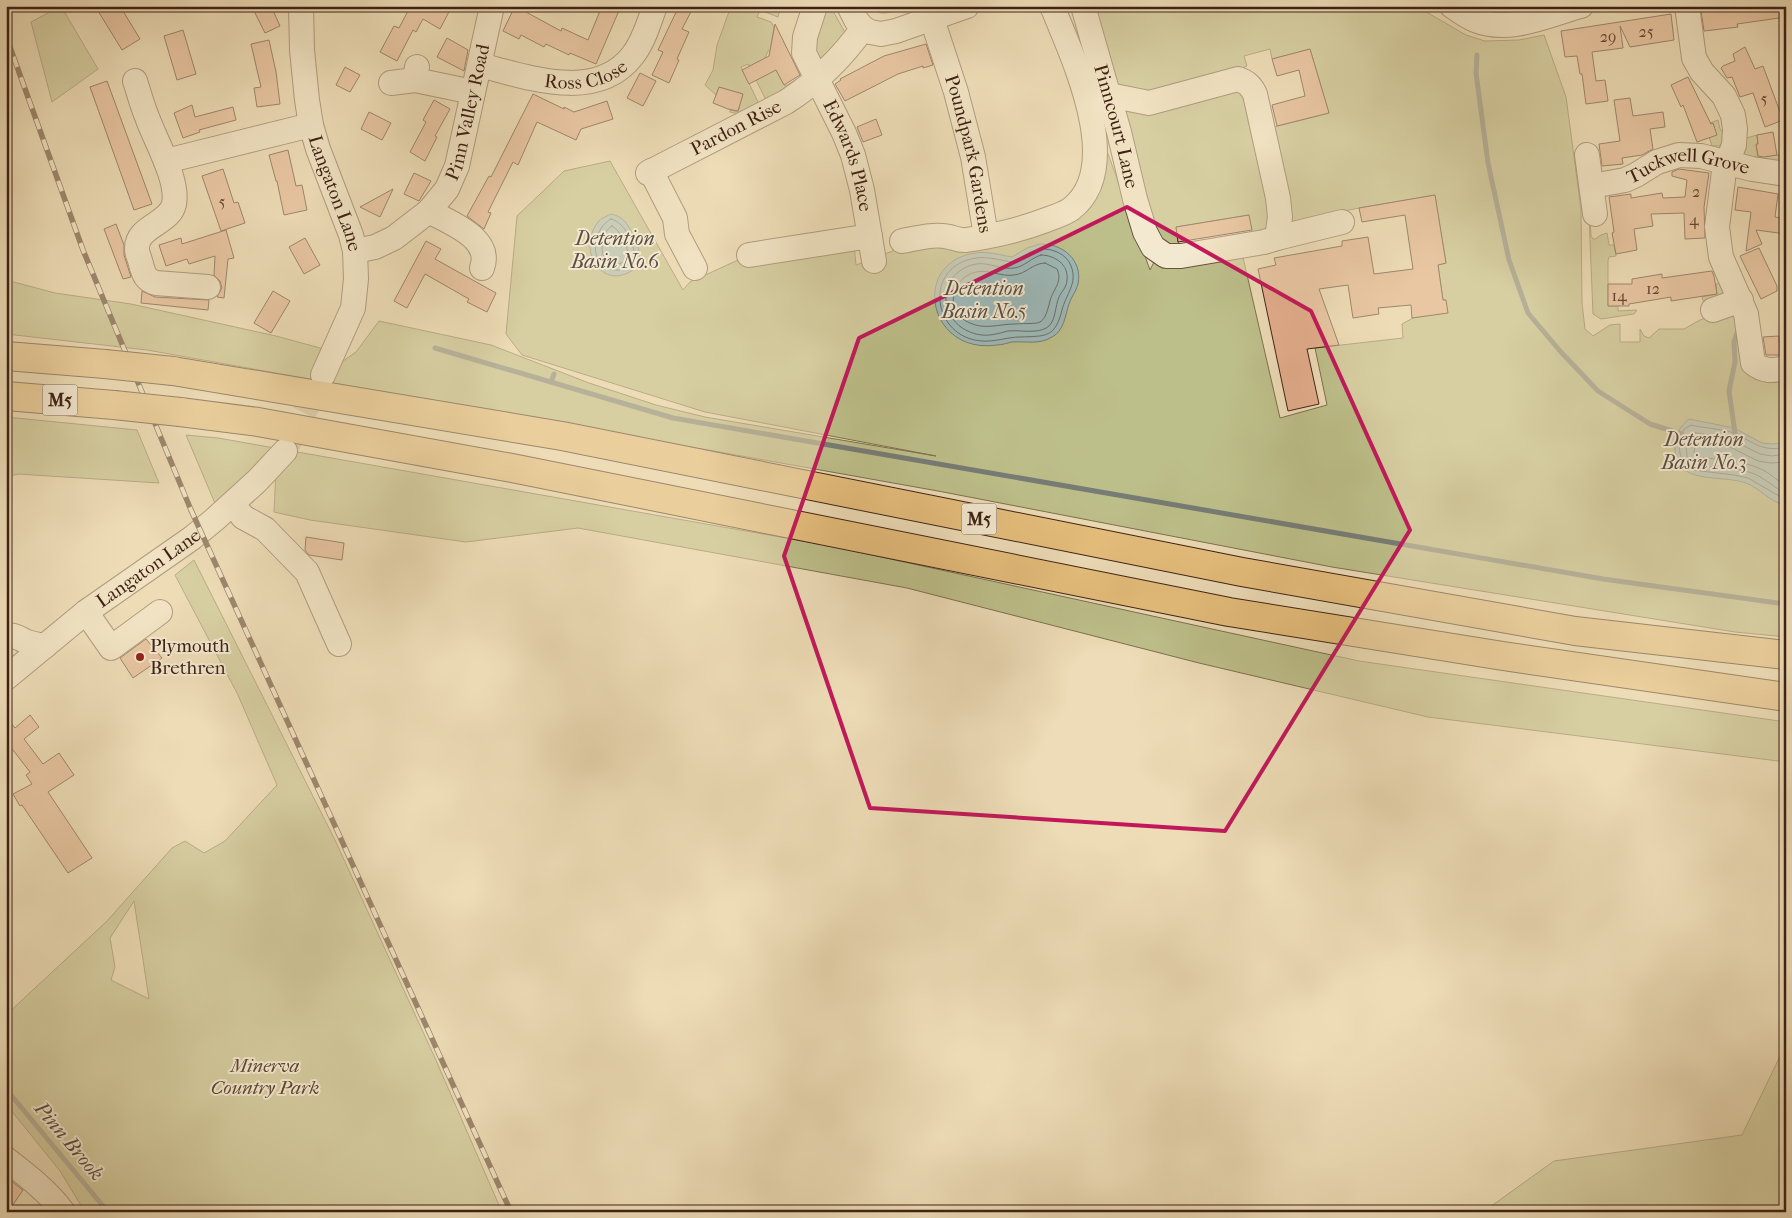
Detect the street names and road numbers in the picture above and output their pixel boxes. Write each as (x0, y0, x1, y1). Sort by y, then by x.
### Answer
street label: Pinn Valley Road (441, 41, 494, 184)
street label: Ross Close (543, 56, 632, 94)
street label: Pinncourt Lane (1089, 62, 1143, 191)
street label: Poundpark Gardens (940, 72, 996, 234)
street label: Pardon Rise (687, 95, 785, 160)
street label: Edwards Place (818, 96, 876, 213)
street label: Langaton Lane (304, 133, 366, 254)
street label: Tuckwell Grove (1624, 144, 1752, 189)
road number: M5 (42, 384, 78, 416)
road number: M5 (962, 504, 996, 534)
street label: Langaton Lane (92, 524, 205, 612)

